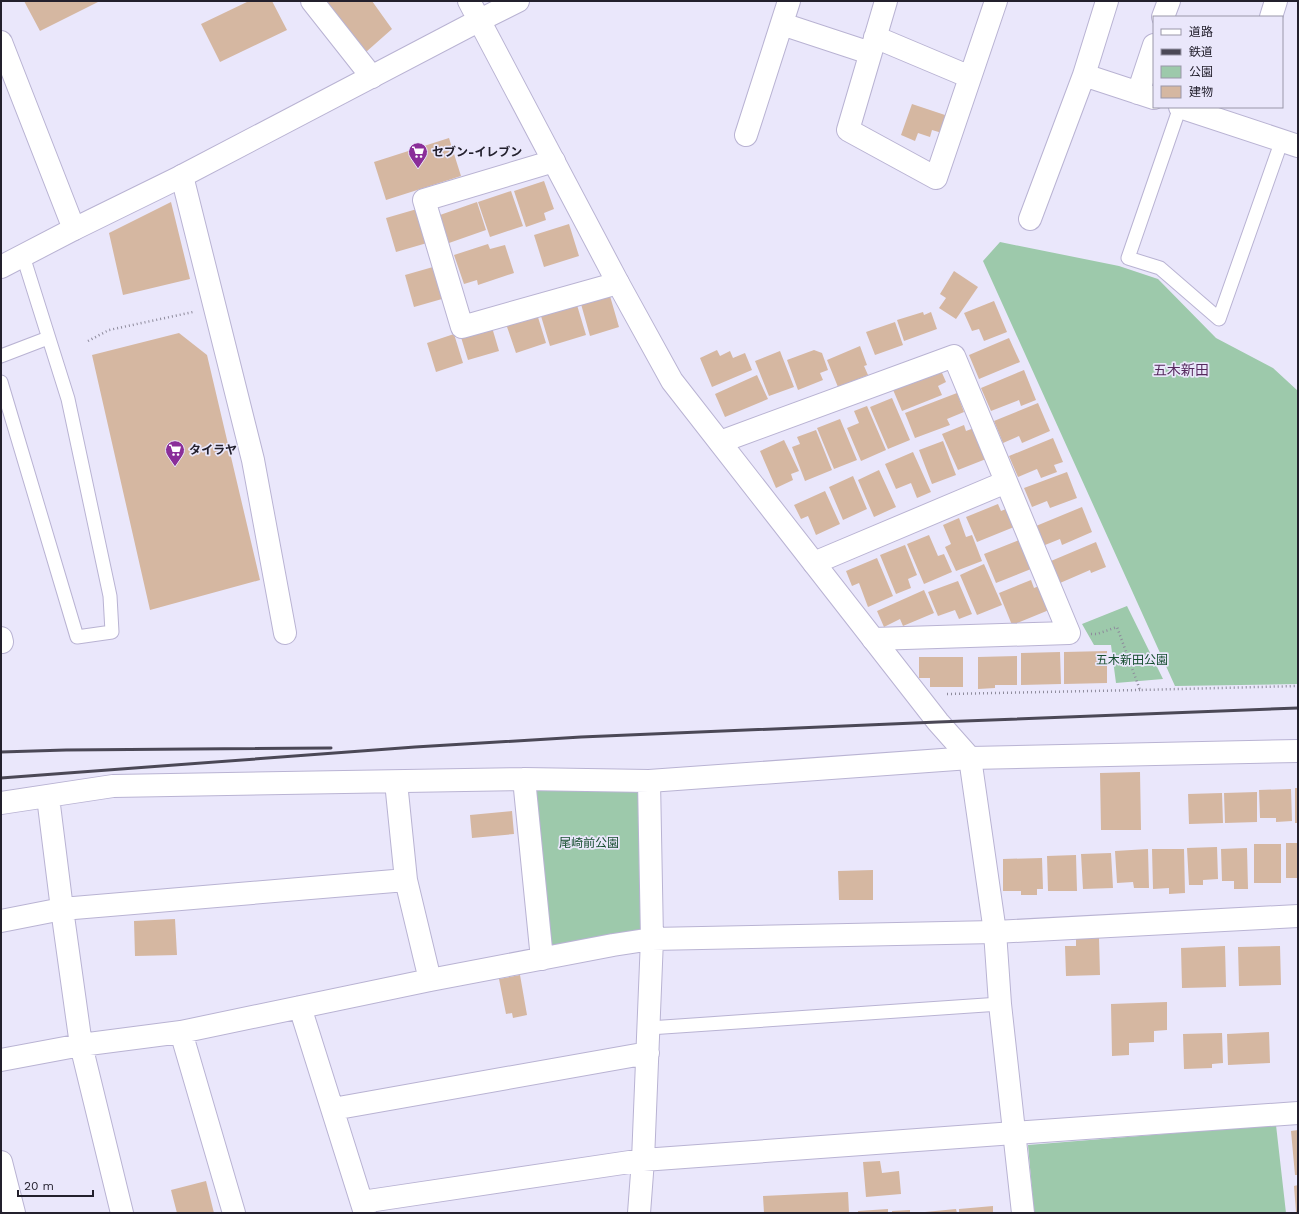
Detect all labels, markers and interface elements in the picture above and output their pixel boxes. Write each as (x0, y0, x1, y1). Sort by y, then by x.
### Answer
legend (1153, 16, 1283, 108)
text: 道路 (1189, 25, 1213, 39)
text: 鉄道 (1189, 45, 1213, 59)
text: 公園 (1189, 65, 1213, 79)
text: 建物 (1189, 85, 1213, 99)
supermarket icon: セブン-イレブン (407, 141, 429, 169)
place label: セブン-イレブン (432, 145, 522, 159)
district label: 五木新田 (1153, 362, 1209, 378)
supermarket icon: タイラヤ (164, 439, 186, 467)
place label: タイラヤ (189, 443, 237, 457)
park label: 五木新田公園 (1096, 653, 1168, 667)
park label: 尾崎前公園 (559, 836, 619, 850)
scale bar (18, 1172, 93, 1198)
text: 20 m (24, 1179, 54, 1193)

